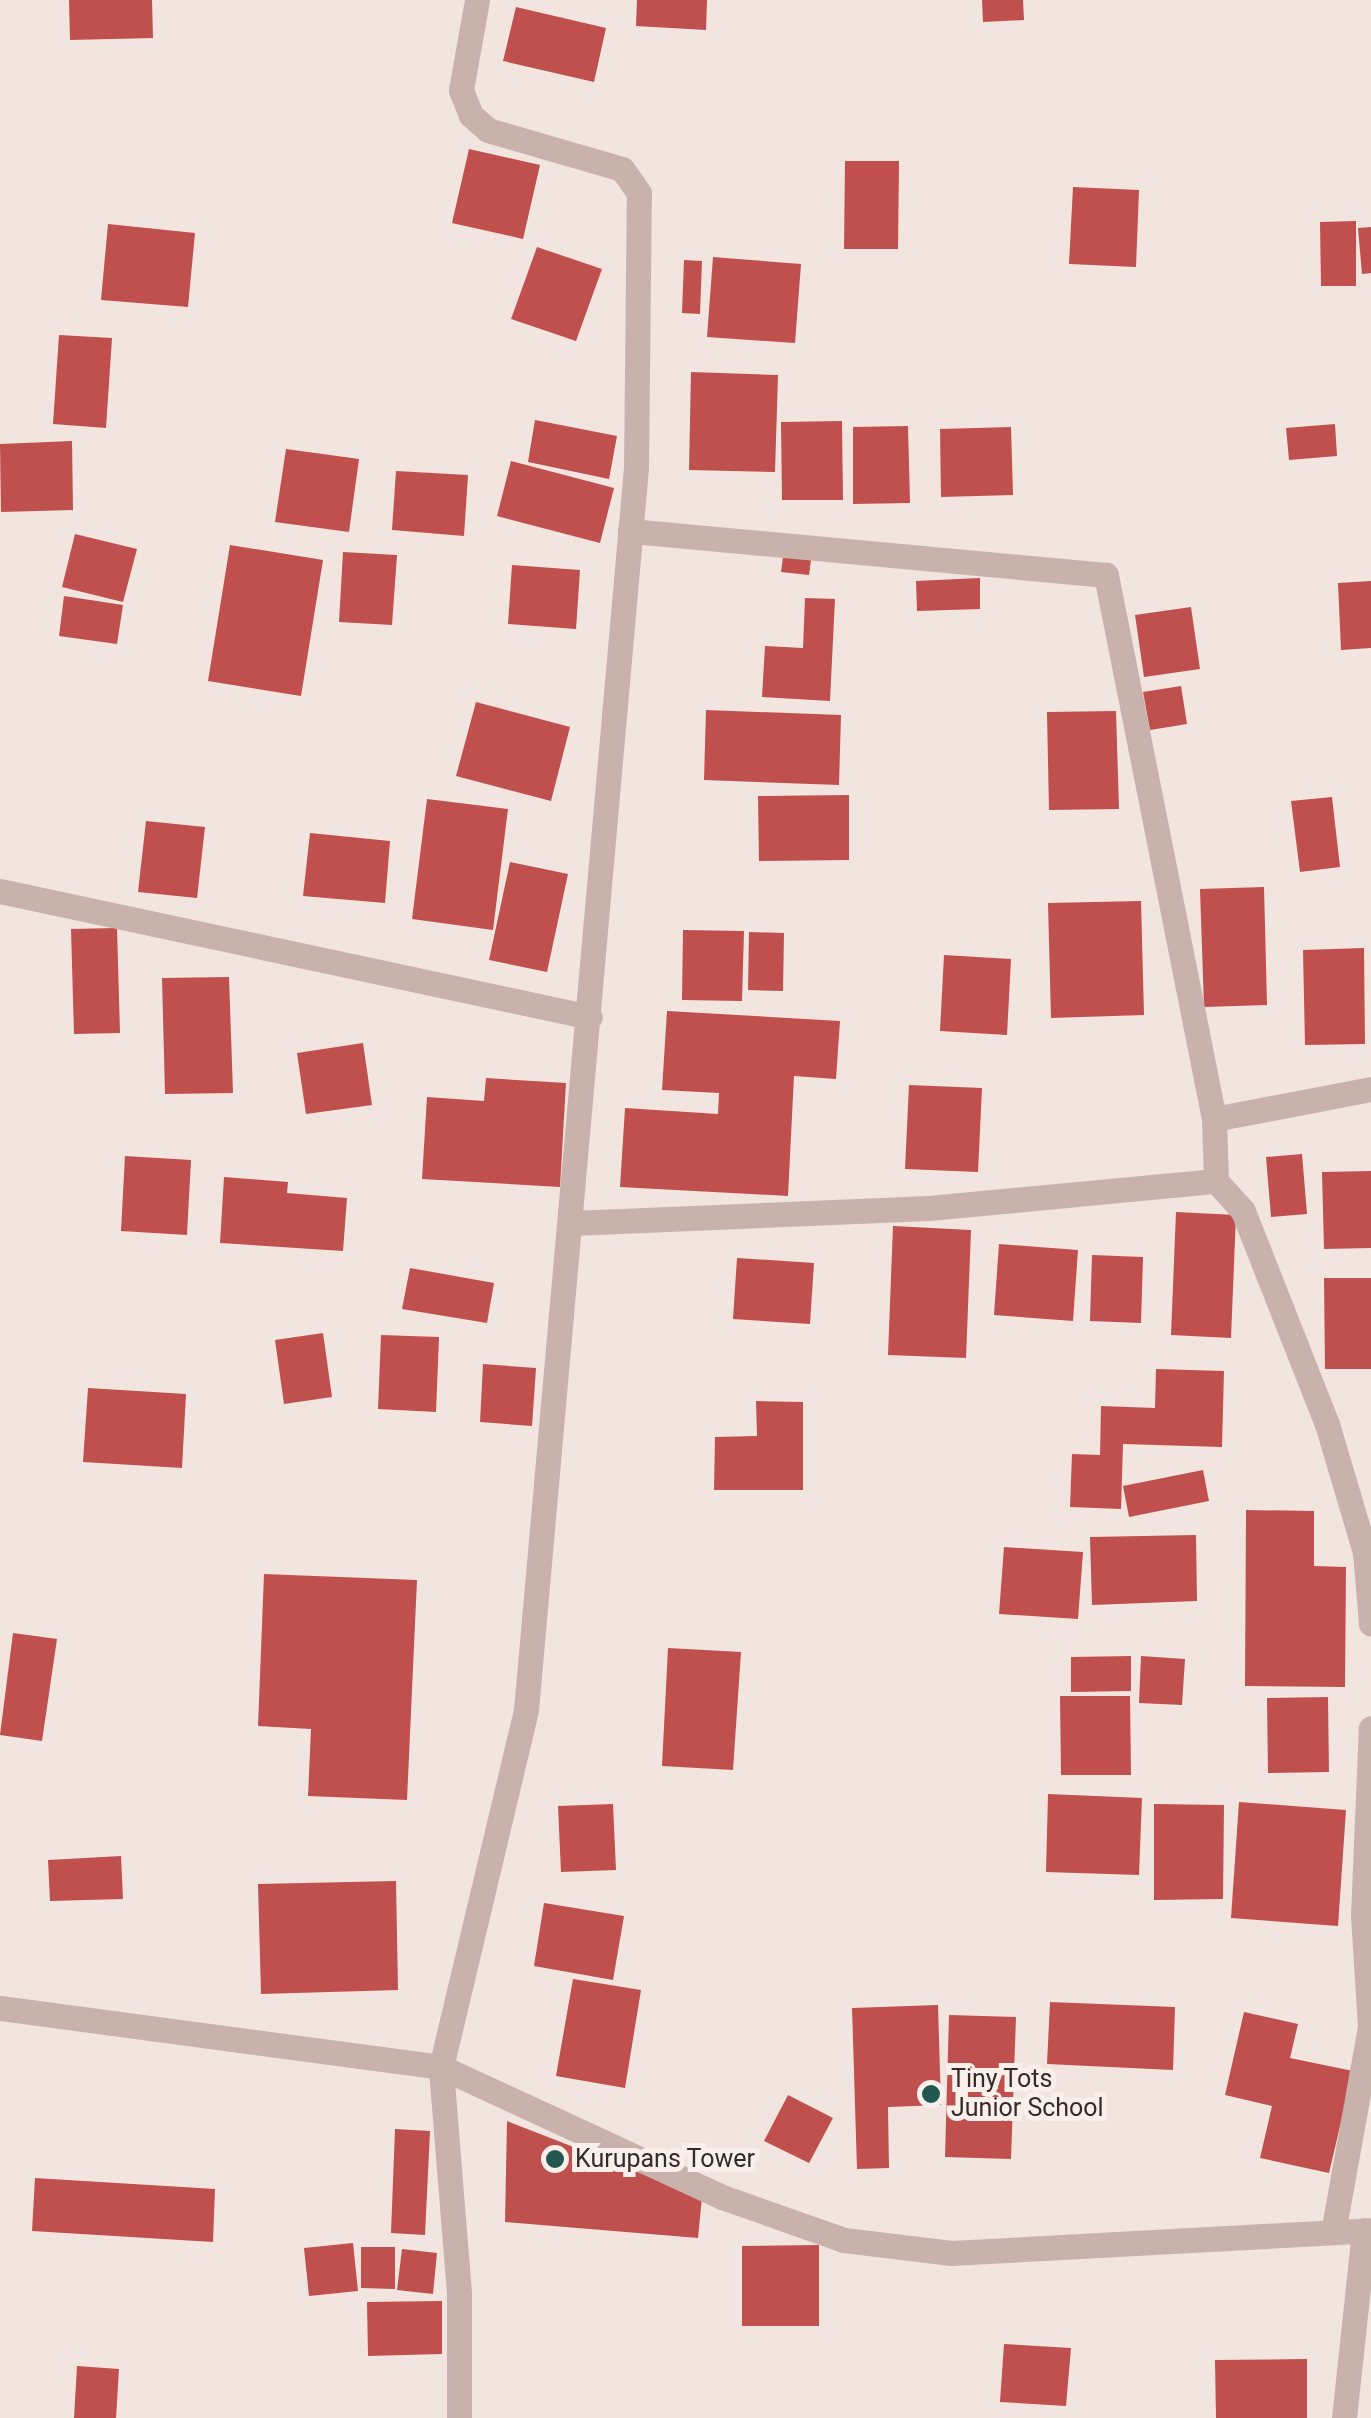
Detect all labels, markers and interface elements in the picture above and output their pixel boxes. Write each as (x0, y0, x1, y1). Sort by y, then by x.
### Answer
place label: Tiny Tots Junior School (951, 2065, 1104, 2124)
marker: Tiny Tots Junior School (920, 2083, 942, 2105)
place label: Kurupans Tower (575, 2144, 755, 2174)
marker: Kurupans Tower (544, 2148, 566, 2170)

